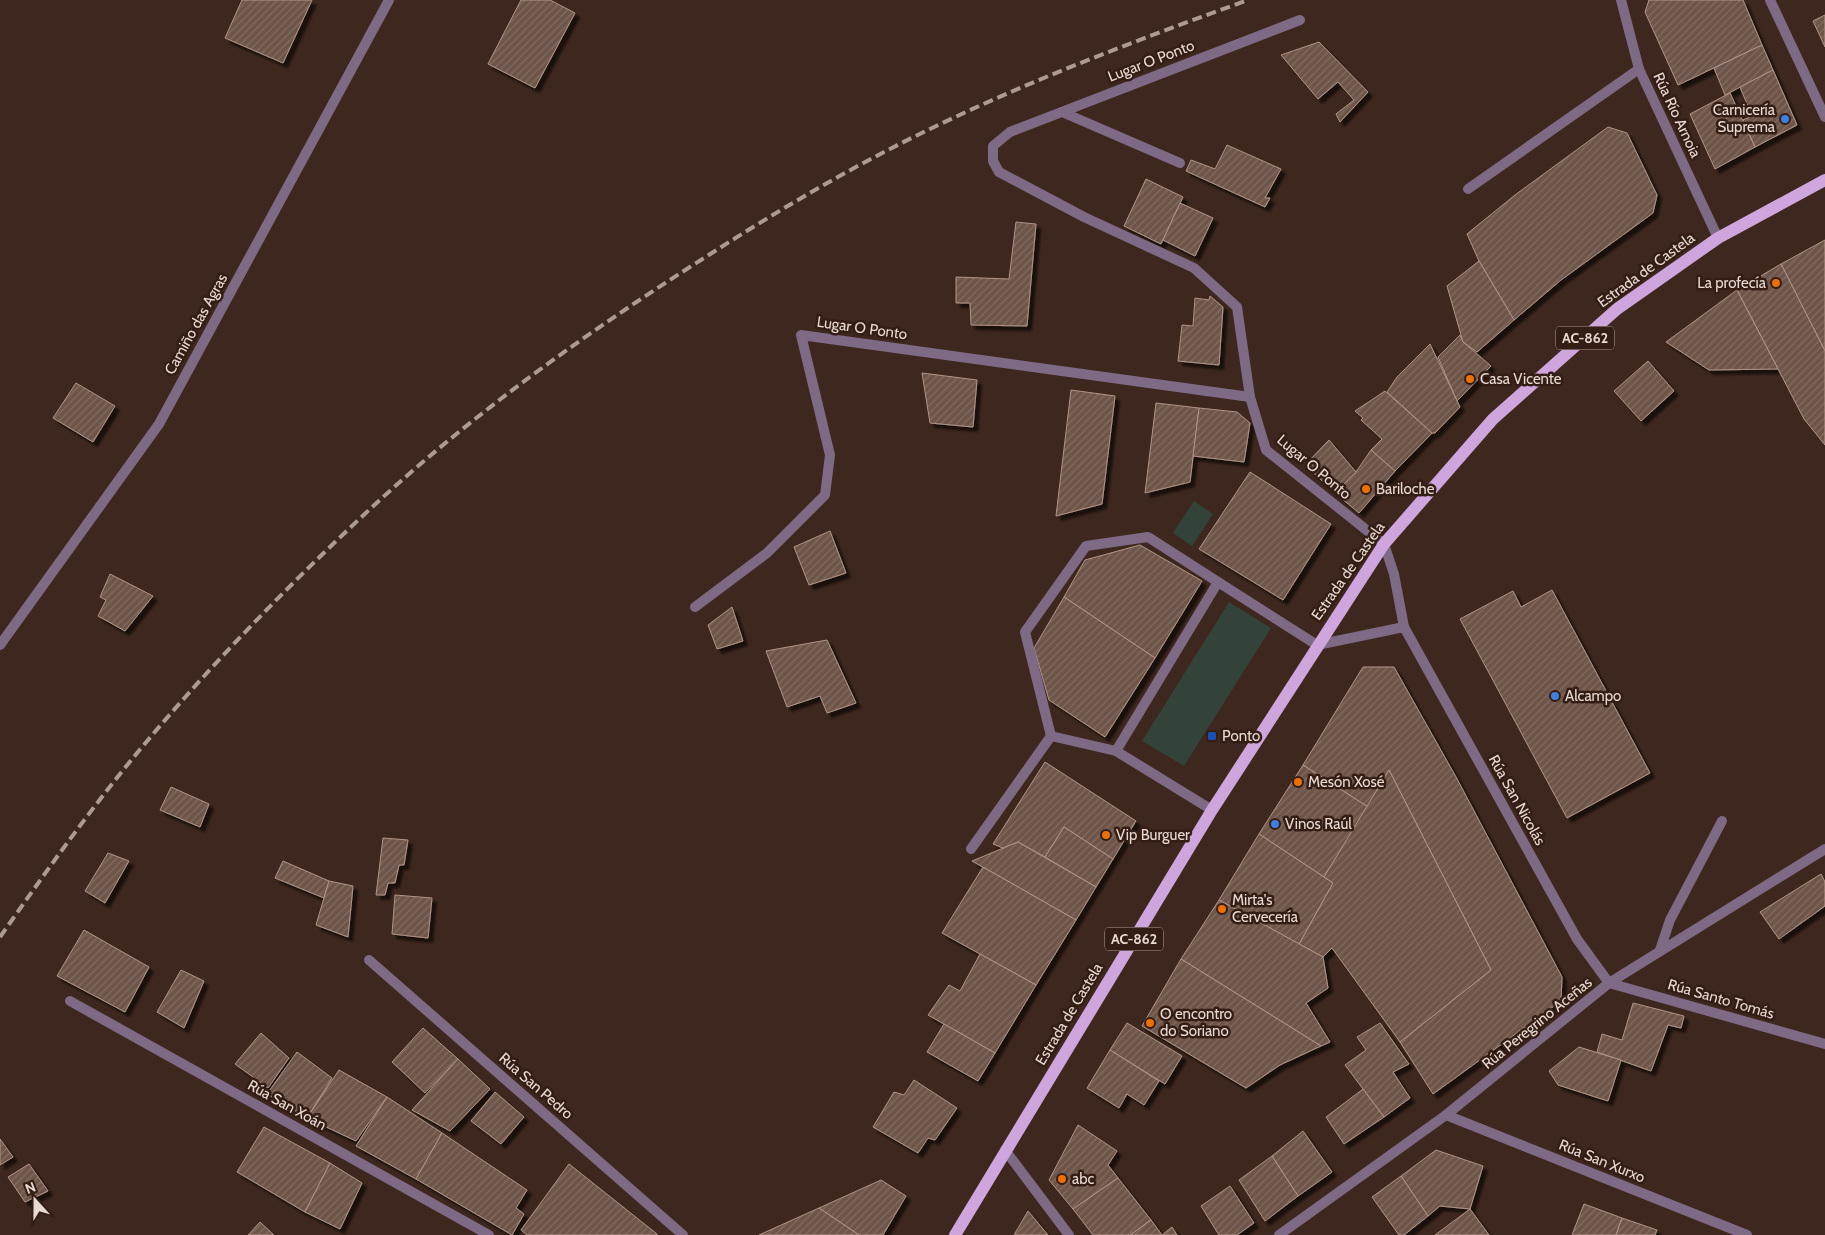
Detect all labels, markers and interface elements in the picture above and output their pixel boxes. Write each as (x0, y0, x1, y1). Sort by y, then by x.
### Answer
street label: Lugar O Ponto (1105, 36, 1197, 86)
street label: Rúa Río Arnoia (1649, 69, 1705, 161)
place label: Carnicería Suprema (1713, 101, 1776, 136)
marker: Carnicería Suprema (1779, 113, 1791, 125)
street label: Estrada de Castela (1594, 228, 1699, 311)
street label: Camiño das Agras (161, 270, 231, 378)
place label: La profecía (1697, 274, 1767, 292)
marker: La profecía (1770, 277, 1782, 289)
street label: Lugar O Ponto (816, 313, 908, 343)
road number: AC-862 (1556, 326, 1614, 349)
place label: Casa Vicente (1480, 370, 1562, 388)
marker: Casa Vicente (1464, 373, 1476, 385)
street label: Lugar O Ponto (1273, 431, 1355, 503)
place label: Bariloche (1376, 480, 1435, 498)
marker: Bariloche (1360, 483, 1372, 495)
street label: Estrada de Castela (1307, 518, 1389, 624)
place label: Alcampo (1565, 687, 1621, 705)
marker: Alcampo (1549, 690, 1561, 702)
place label: Ponto (1222, 727, 1260, 745)
marker: Ponto (1206, 730, 1218, 742)
street label: Rúa San Nicolás (1485, 752, 1549, 848)
place label: Mesón Xosé (1308, 773, 1385, 791)
marker: Mesón Xosé (1292, 776, 1304, 788)
place label: Vinos Raúl (1285, 815, 1352, 833)
marker: Vinos Raúl (1269, 818, 1281, 830)
place label: Vip Burguer (1116, 826, 1190, 844)
marker: Vip Burguer (1100, 829, 1112, 841)
place label: Mirta's Cervecería (1232, 891, 1299, 926)
marker: Mirta's Cervecería (1216, 903, 1228, 915)
road number: AC-862 (1105, 928, 1163, 951)
street label: Estrada de Castela (1031, 959, 1107, 1068)
street label: Rúa Peregrino Aceñas (1478, 973, 1596, 1073)
street label: Rúa Santo Tomás (1666, 975, 1776, 1023)
place label: O encontro do Soriano (1160, 1005, 1232, 1040)
marker: O encontro do Soriano (1144, 1017, 1156, 1029)
street label: Rúa San Pedro (495, 1049, 577, 1123)
street label: Rúa San Xoán (244, 1076, 330, 1134)
street label: Rúa San Xurxo (1556, 1136, 1648, 1186)
place label: abc (1072, 1170, 1095, 1188)
marker: abc (1056, 1173, 1068, 1185)
north arrow (10, 1175, 60, 1225)
text: N (22, 1178, 38, 1198)

